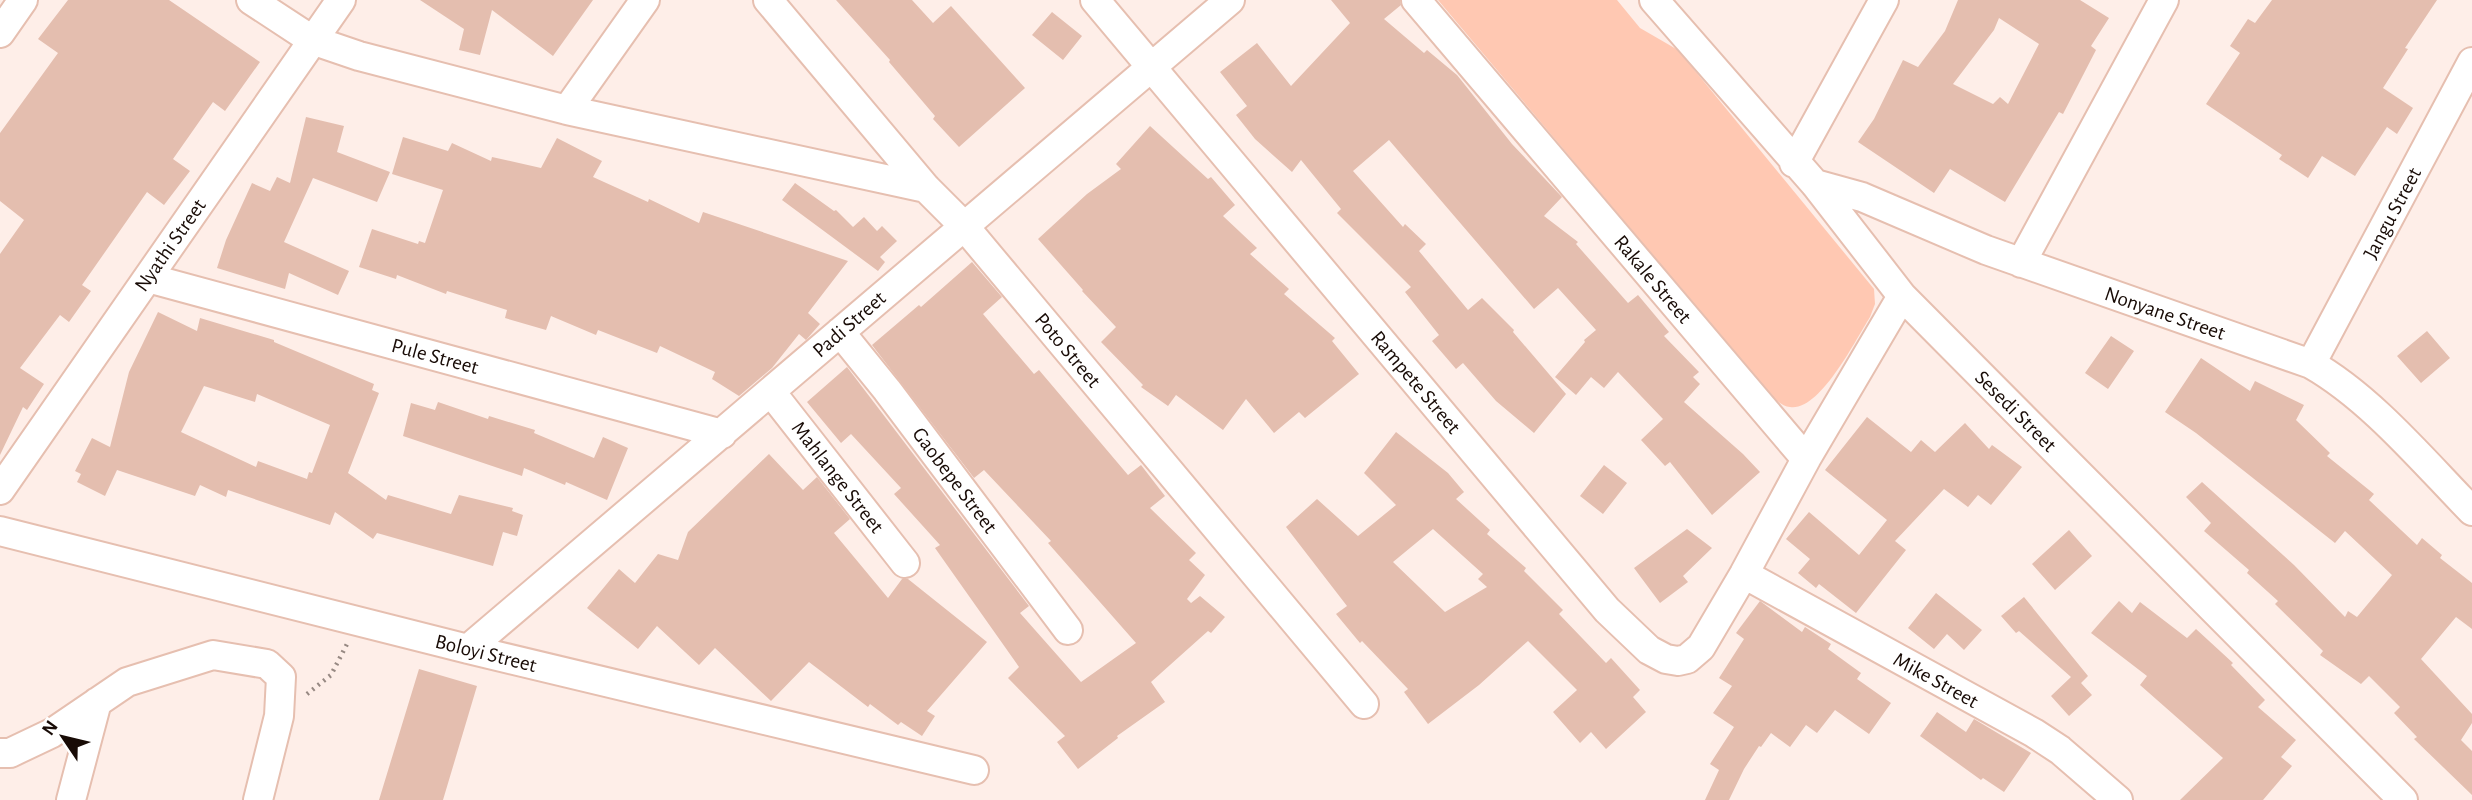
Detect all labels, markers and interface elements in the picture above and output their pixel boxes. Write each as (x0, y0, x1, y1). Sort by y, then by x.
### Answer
street label: Jangu Street (2360, 164, 2425, 262)
street label: Nyathi Street (131, 195, 210, 295)
street label: Rakale Street (1610, 231, 1695, 327)
street label: Nonyane Street (2102, 283, 2228, 344)
street label: Padi Street (809, 287, 890, 361)
street label: Poto Street (1031, 309, 1105, 392)
street label: Rampete Street (1367, 327, 1465, 438)
street label: Pule Street (389, 335, 481, 378)
street label: Sesedi Street (1971, 367, 2061, 456)
street label: Mahlange Street (788, 418, 888, 537)
street label: Gaobepe Street (908, 424, 1001, 537)
street label: Boloyi Street (433, 631, 539, 676)
street label: Mike Street (1890, 649, 1982, 712)
north arrow (28, 702, 98, 772)
text: N (39, 717, 62, 739)

